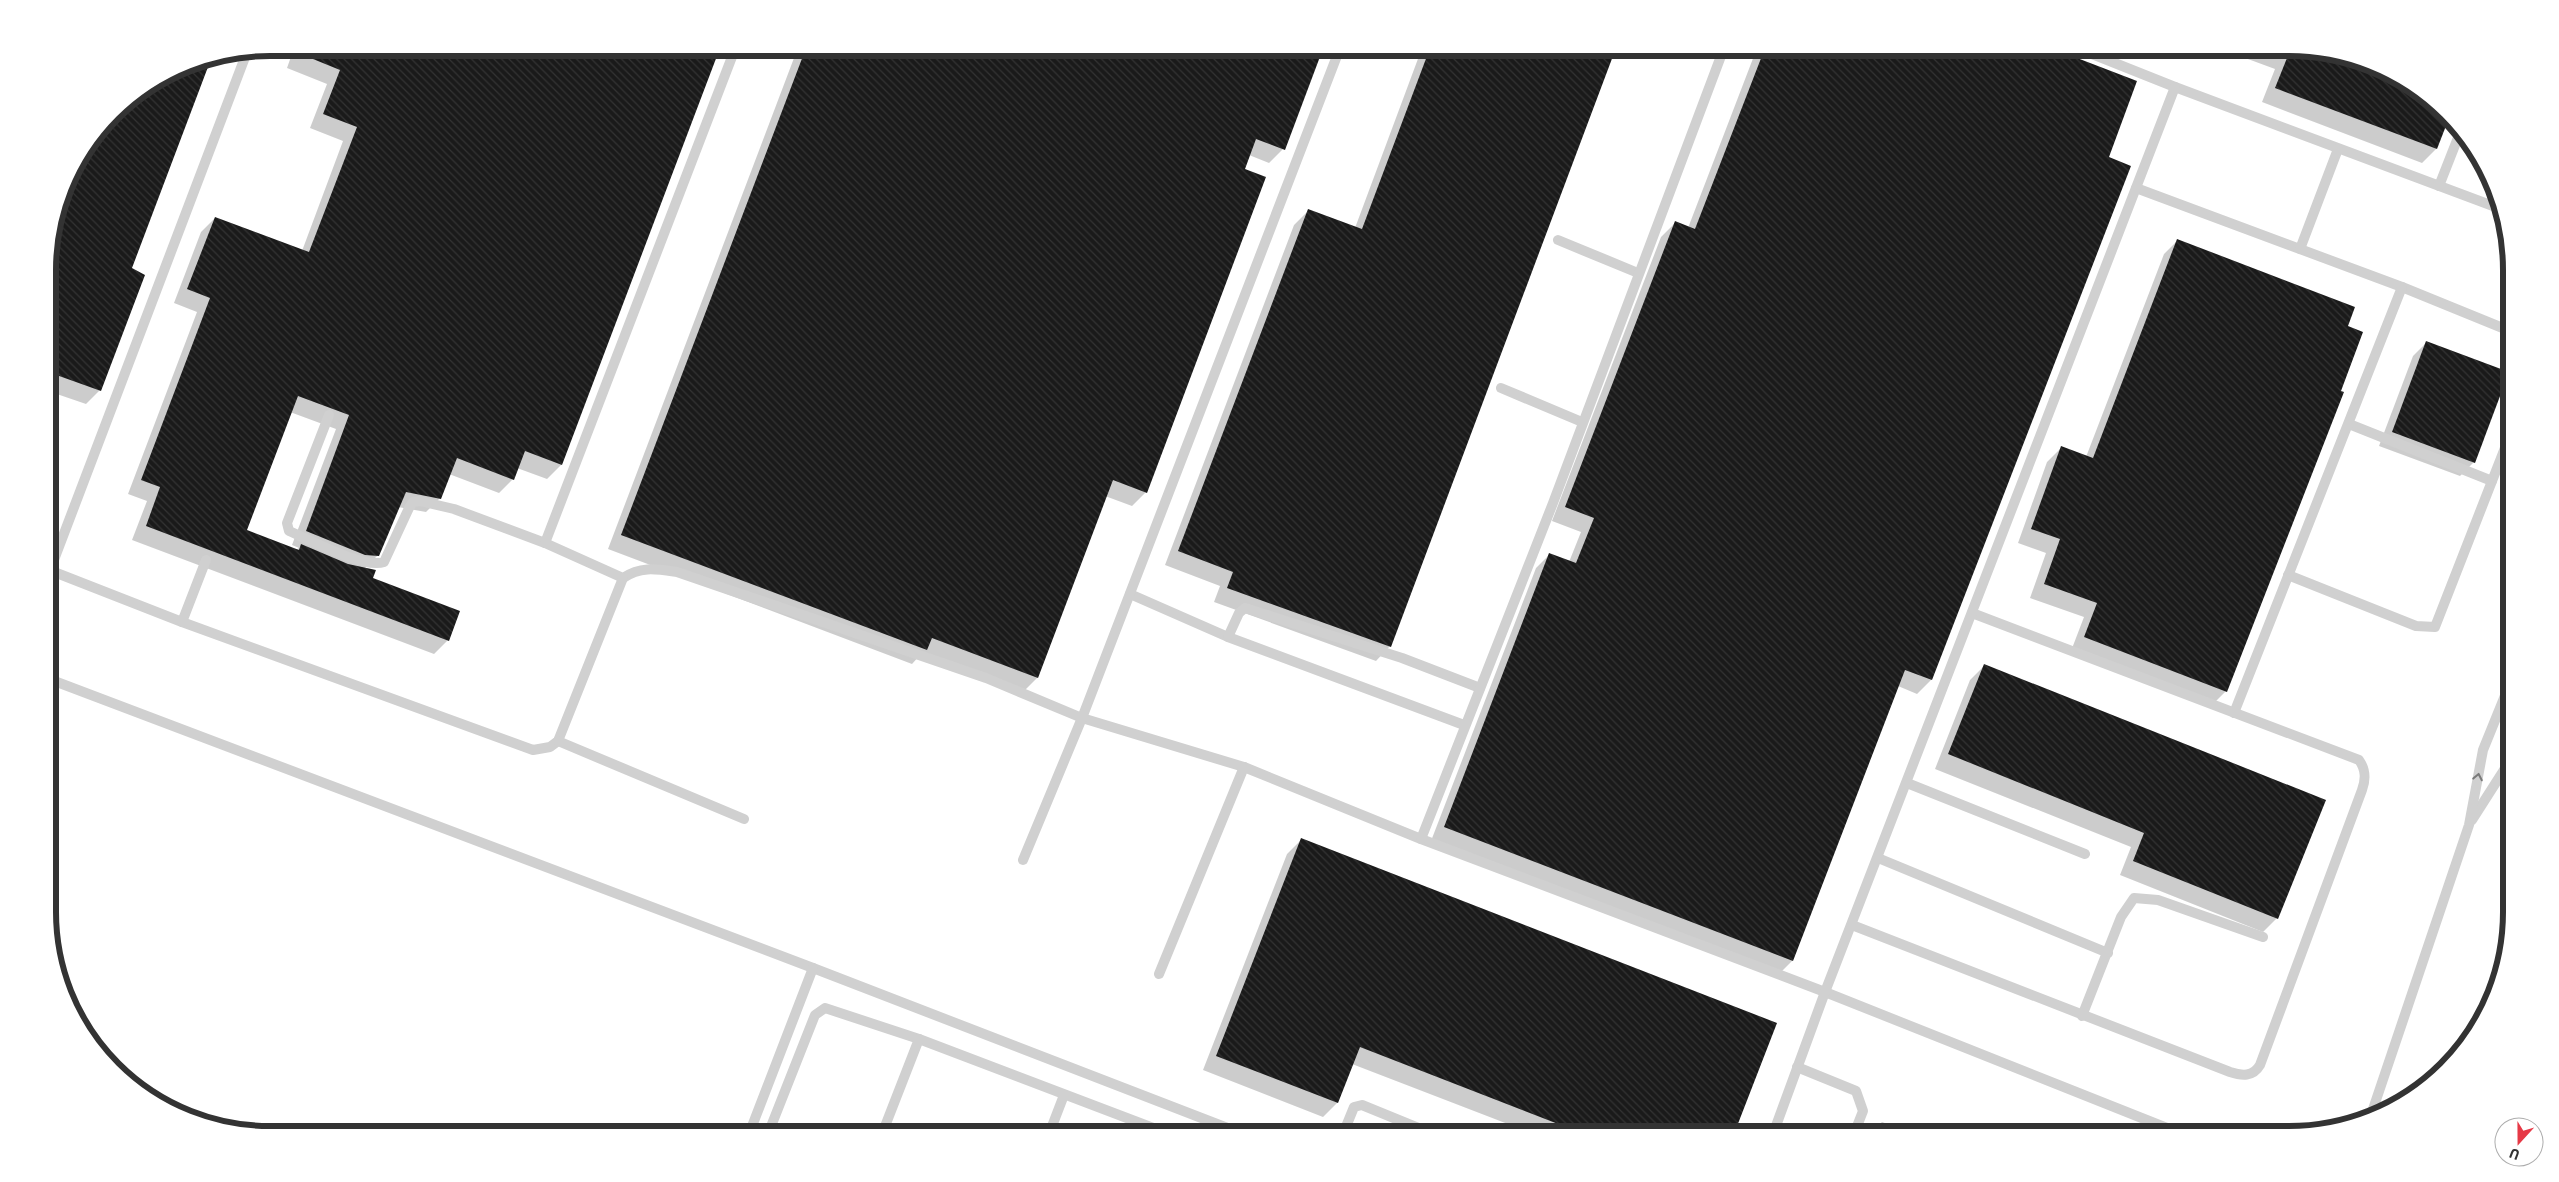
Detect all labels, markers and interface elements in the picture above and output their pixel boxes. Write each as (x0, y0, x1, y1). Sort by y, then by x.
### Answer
one-way arrow (2473, 773, 2483, 782)
north arrow (2494, 1117, 2544, 1167)
text: U (2507, 1144, 2522, 1164)

